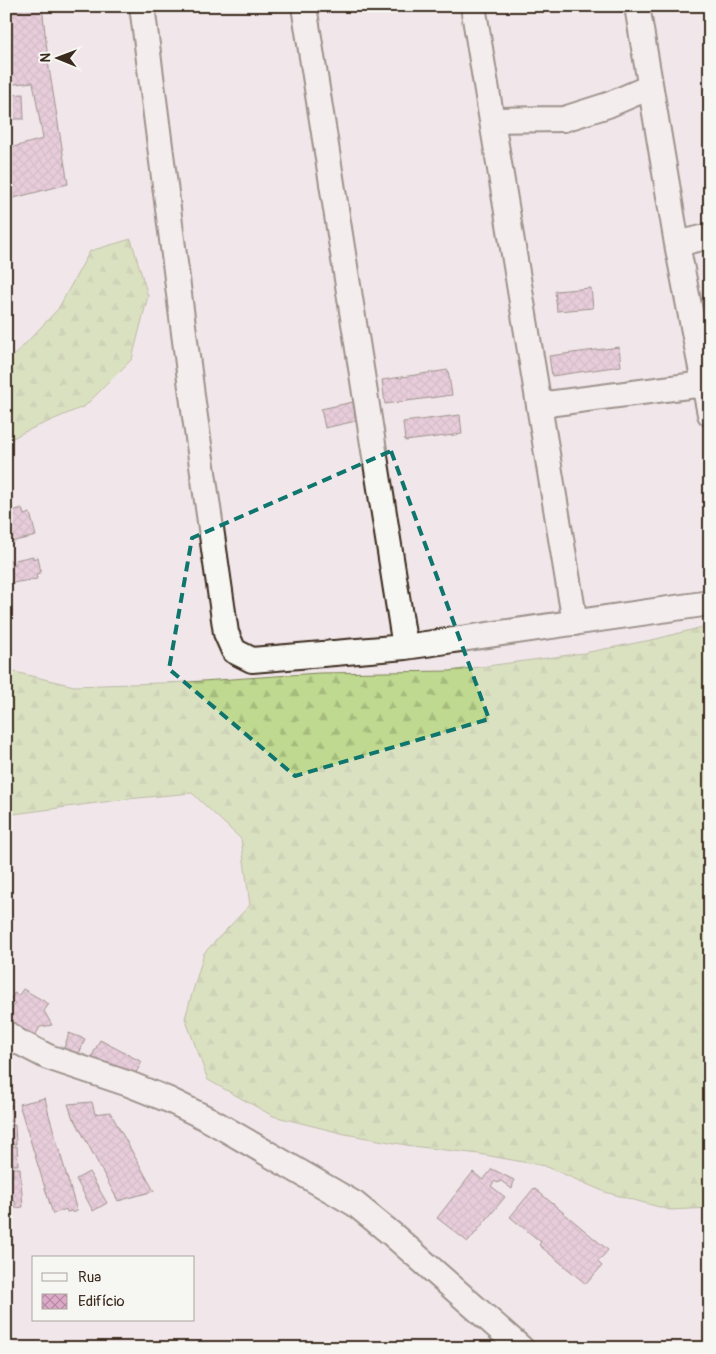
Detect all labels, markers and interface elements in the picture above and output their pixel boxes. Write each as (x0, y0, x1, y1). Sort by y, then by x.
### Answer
north arrow (32, 32, 82, 82)
text: N (37, 53, 54, 63)
legend (32, 1256, 195, 1322)
text: Rua (78, 1268, 101, 1287)
text: Edifício (78, 1292, 124, 1311)

